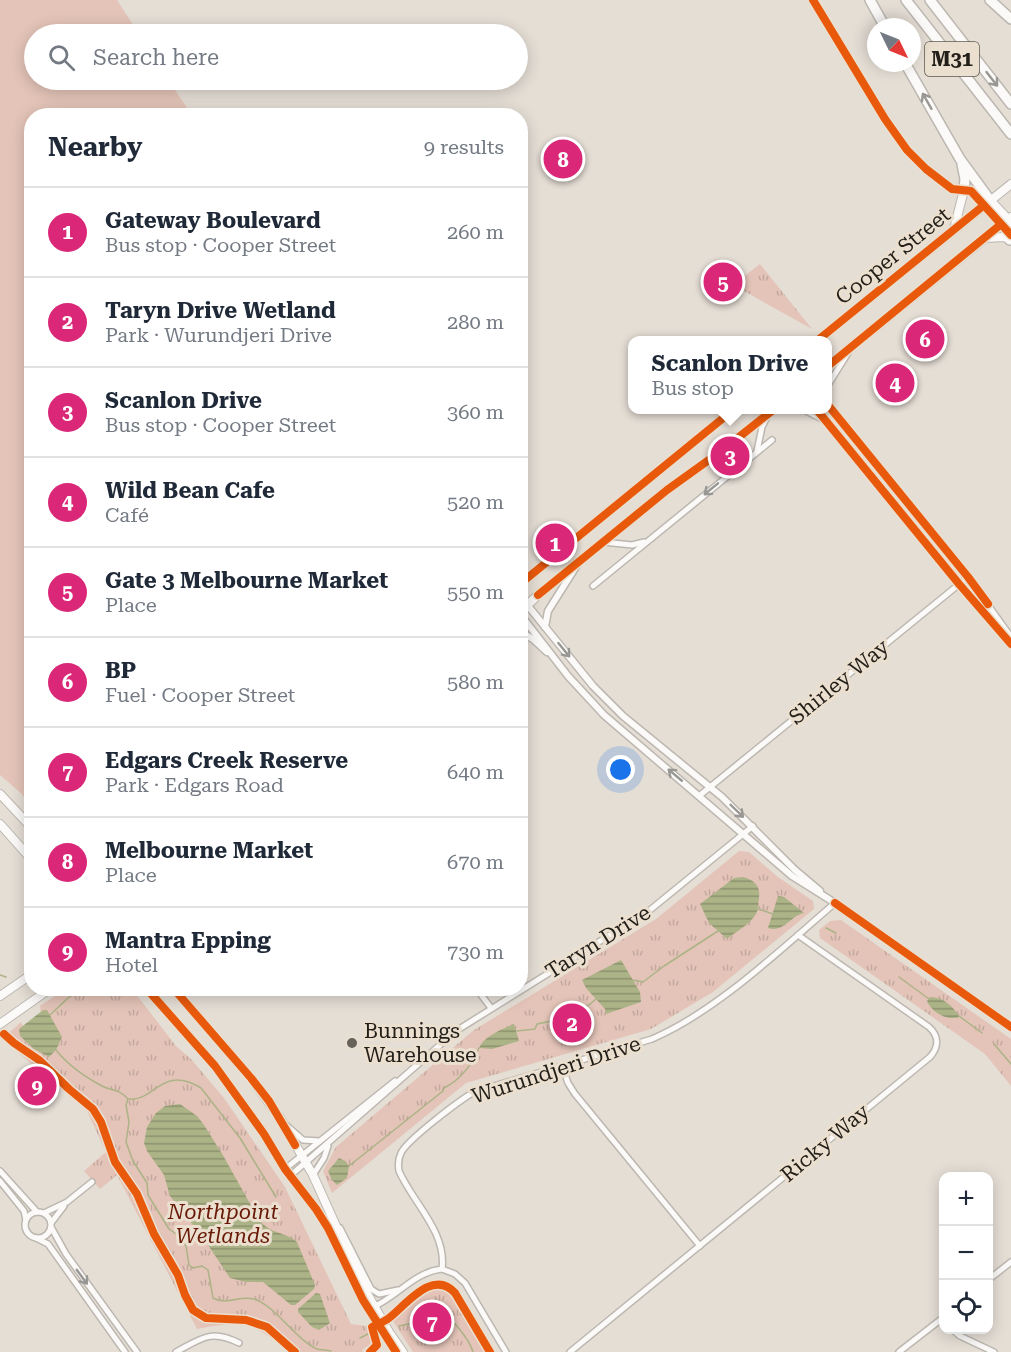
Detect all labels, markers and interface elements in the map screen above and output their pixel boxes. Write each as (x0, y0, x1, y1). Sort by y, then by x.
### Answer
north arrow (867, 18, 921, 72)
search box (24, 24, 528, 90)
icon: search (45, 41, 78, 74)
road number: M31 (925, 42, 979, 76)
text: Search here (93, 45, 219, 70)
one-way arrow (986, 71, 999, 87)
one-way arrow (921, 93, 932, 111)
text: Nearby (48, 132, 142, 162)
text: 9 results (424, 135, 504, 159)
pin: 8 (544, 136, 582, 182)
street label: Cooper Street (831, 202, 955, 310)
text: Gateway Boulevard (105, 208, 321, 233)
text: 1 (62, 220, 73, 244)
text: 260 m (447, 220, 504, 244)
text: Bus stop · Cooper Street (105, 233, 336, 257)
pin: 5 (704, 260, 742, 304)
text: Taryn Drive Wetland (105, 298, 336, 323)
text: 2 (62, 310, 73, 334)
text: 280 m (447, 310, 504, 334)
pin: 6 (906, 316, 944, 362)
text: Park · Wurundjeri Drive (105, 323, 332, 347)
popup (628, 336, 832, 414)
text: Scanlon Drive (652, 351, 808, 376)
pin: 4 (876, 360, 914, 406)
text: Bus stop (652, 376, 734, 400)
text: Scanlon Drive (105, 388, 262, 413)
text: 3 (62, 400, 73, 424)
text: 360 m (447, 400, 504, 424)
text: Bus stop · Cooper Street (105, 413, 336, 437)
pin: 3 (710, 434, 750, 478)
text: Wild Bean Cafe (105, 478, 275, 503)
one-way arrow (703, 483, 719, 496)
text: 4 (62, 490, 73, 514)
text: 520 m (447, 490, 504, 514)
text: Café (105, 503, 149, 527)
pin: 1 (536, 520, 574, 566)
text: Gate 3 Melbourne Market (105, 568, 388, 593)
text: 5 (62, 580, 73, 604)
text: 550 m (447, 580, 504, 604)
text: Place (105, 593, 157, 617)
street label: Shirley Way (784, 634, 894, 729)
one-way arrow (557, 642, 570, 658)
text: BP (105, 658, 136, 683)
text: 6 (62, 670, 73, 694)
text: 580 m (447, 670, 504, 694)
text: Fuel · Cooper Street (105, 683, 295, 707)
text: Edgars Creek Reserve (105, 748, 348, 773)
your location (606, 755, 635, 784)
text: 7 (62, 760, 73, 784)
text: 640 m (447, 760, 504, 784)
one-way arrow (668, 768, 683, 782)
text: Park · Edgars Road (105, 773, 284, 797)
one-way arrow (729, 804, 744, 819)
text: Melbourne Market (105, 838, 313, 863)
text: 8 (62, 850, 73, 874)
text: 670 m (447, 850, 504, 874)
text: Place (105, 863, 157, 887)
street label: Taryn Drive (541, 900, 655, 984)
text: Mantra Epping (105, 928, 271, 953)
text: 9 (62, 940, 73, 964)
text: 730 m (447, 940, 504, 964)
text: Hotel (105, 953, 158, 977)
pin: 2 (552, 1000, 592, 1046)
place label: Bunnings Warehouse (364, 1019, 477, 1067)
street label: Wurundjeri Drive (469, 1031, 643, 1109)
marker: Bunnings Warehouse (345, 1036, 359, 1050)
pin: 9 (18, 1064, 57, 1108)
street label: Ricky Way (776, 1099, 874, 1187)
map controls (939, 1172, 993, 1334)
button: + (939, 1172, 993, 1226)
park label: Northpoint Wetlands (167, 1200, 279, 1248)
button: − (939, 1226, 993, 1280)
one-way arrow (76, 1268, 88, 1284)
button: locate (939, 1280, 993, 1334)
pin: 7 (412, 1300, 452, 1344)

